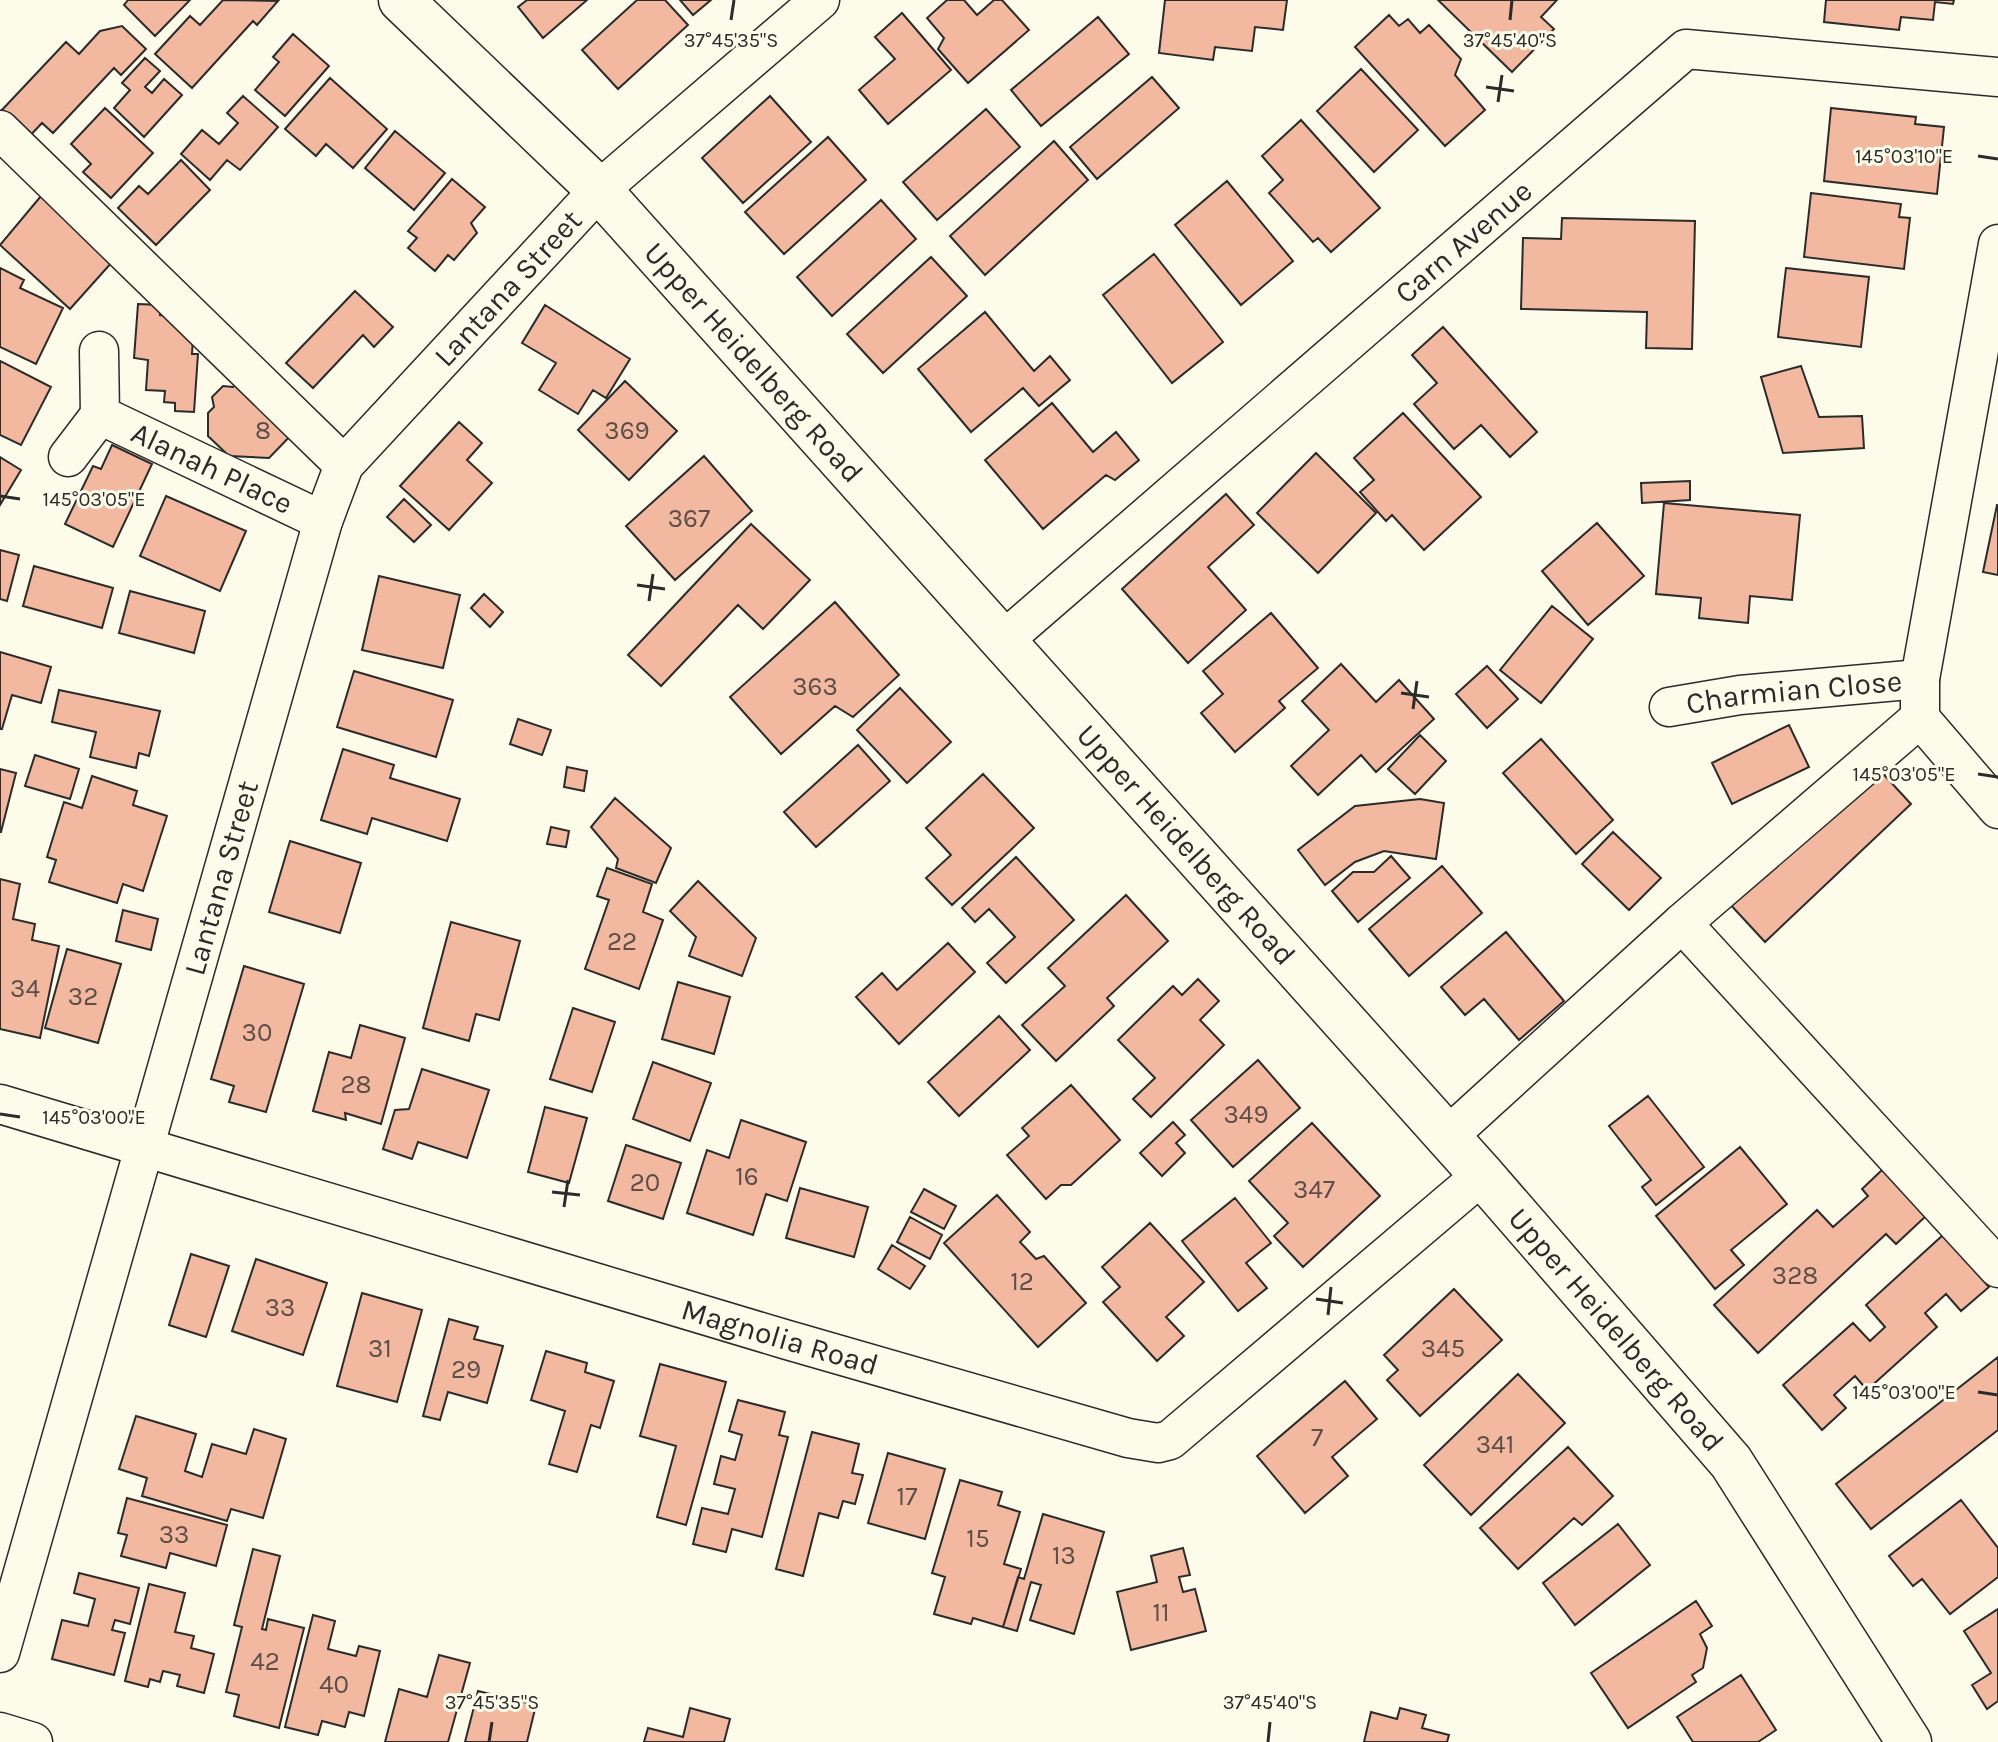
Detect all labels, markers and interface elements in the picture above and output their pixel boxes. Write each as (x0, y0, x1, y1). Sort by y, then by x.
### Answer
text: 37°45'35"S (684, 29, 778, 52)
text: 37°45'40"S (1463, 29, 1557, 52)
text: 145°03'10"E (1855, 145, 1953, 168)
street label: Carn Avenue (1388, 173, 1539, 311)
street label: Lantana Street (426, 202, 589, 374)
street label: Upper Heidelberg Road (636, 235, 871, 490)
street label: Alanah Place (125, 415, 298, 522)
house number: 8 (255, 415, 271, 446)
house number: 369 (604, 415, 650, 446)
text: 145°03'05"E (43, 488, 145, 511)
house number: 367 (668, 503, 710, 534)
street label: Charmian Close (1683, 663, 1903, 722)
house number: 363 (792, 671, 838, 702)
street label: Upper Heidelberg Road (1069, 717, 1303, 973)
text: 145°03'05"E (1853, 763, 1955, 786)
street label: Lantana Street (176, 777, 266, 979)
house number: 22 (607, 926, 637, 957)
house number: 34 (10, 973, 40, 1004)
house number: 32 (68, 981, 98, 1012)
house number: 30 (242, 1017, 272, 1048)
house number: 28 (340, 1069, 372, 1100)
house number: 349 (1224, 1099, 1268, 1130)
text: 145°03'00"E (42, 1106, 146, 1129)
house number: 16 (735, 1161, 759, 1192)
house number: 20 (630, 1167, 660, 1198)
house number: 347 (1293, 1174, 1335, 1205)
street label: Upper Heidelberg Road (1501, 1200, 1732, 1459)
house number: 328 (1772, 1260, 1818, 1291)
house number: 12 (1010, 1266, 1034, 1297)
street label: Magnolia Road (677, 1291, 882, 1383)
house number: 33 (265, 1292, 295, 1323)
house number: 31 (368, 1333, 392, 1364)
house number: 345 (1421, 1333, 1465, 1364)
house number: 29 (451, 1354, 481, 1385)
text: 145°03'00"E (1852, 1381, 1956, 1404)
house number: 7 (1311, 1422, 1323, 1453)
house number: 341 (1476, 1429, 1514, 1460)
house number: 17 (897, 1481, 917, 1512)
house number: 33 (159, 1519, 189, 1550)
house number: 15 (966, 1523, 990, 1554)
house number: 13 (1052, 1540, 1076, 1571)
house number: 11 (1152, 1597, 1170, 1628)
house number: 42 (250, 1646, 280, 1677)
house number: 40 (319, 1669, 349, 1700)
text: 37°45'35"S (445, 1691, 539, 1714)
text: 37°45'40"S (1223, 1691, 1317, 1714)

